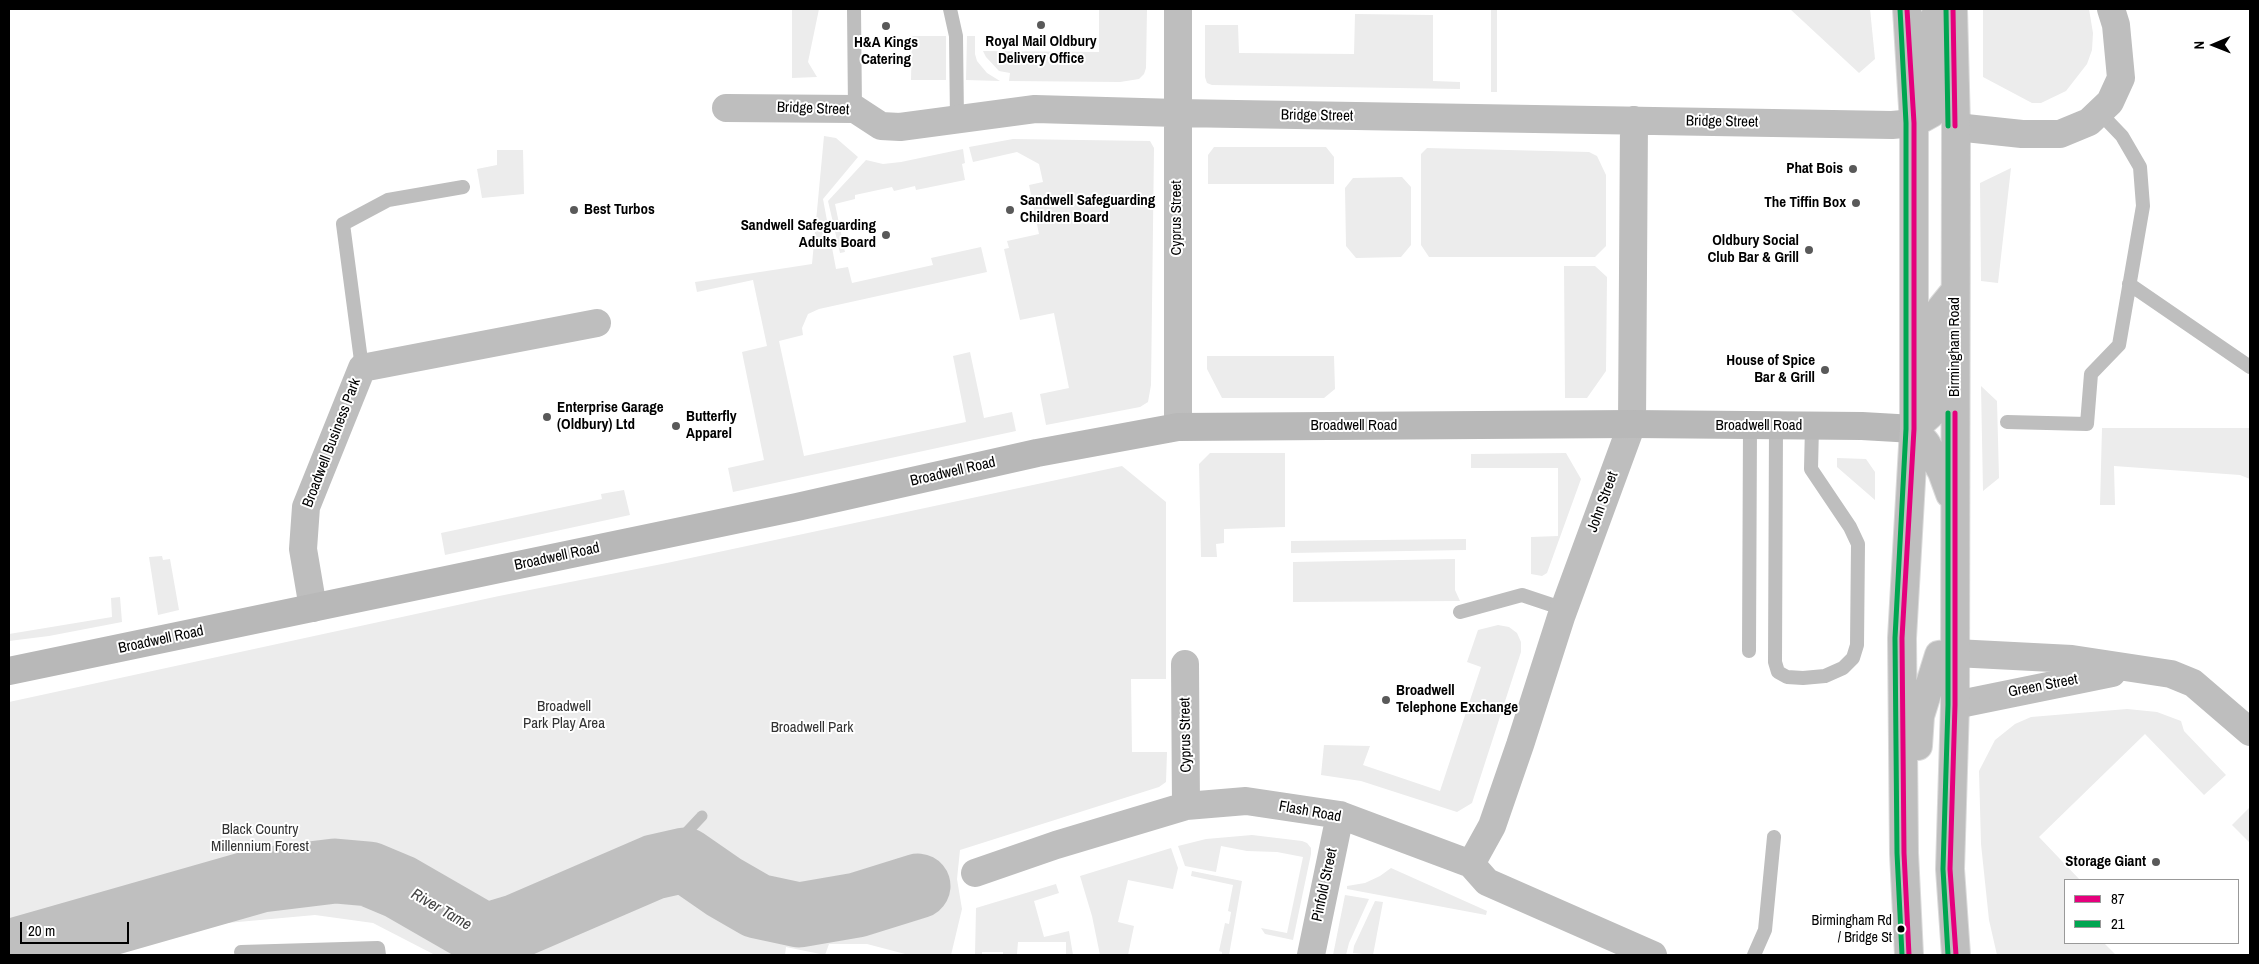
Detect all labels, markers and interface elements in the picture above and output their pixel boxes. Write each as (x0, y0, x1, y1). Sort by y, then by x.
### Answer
marker: Royal Mail Oldbury Delivery Office (1035, 19, 1047, 31)
marker: H&A Kings Catering (880, 20, 892, 32)
north arrow (2189, 20, 2239, 70)
place label: Royal Mail Oldbury Delivery Office (985, 33, 1097, 68)
place label: H&A Kings Catering (854, 34, 918, 69)
text: N (2190, 41, 2208, 50)
street label: Bridge Street (776, 99, 850, 119)
street label: Bridge Street (1281, 106, 1353, 126)
street label: Bridge Street (1686, 112, 1758, 132)
place label: Phat Bois (1786, 160, 1843, 178)
marker: Phat Bois (1847, 163, 1859, 175)
street label: Cyprus Street (1168, 180, 1186, 256)
place label: Sandwell Safeguarding Children Board (1020, 192, 1155, 227)
place label: The Tiffin Box (1764, 194, 1846, 212)
marker: The Tiffin Box (1850, 197, 1862, 209)
place label: Best Turbos (584, 201, 655, 219)
marker: Best Turbos (568, 204, 580, 216)
marker: Sandwell Safeguarding Children Board (1004, 204, 1016, 216)
place label: Sandwell Safeguarding Adults Board (741, 217, 876, 252)
marker: Sandwell Safeguarding Adults Board (880, 229, 892, 241)
place label: Oldbury Social Club Bar & Grill (1707, 232, 1799, 267)
marker: Oldbury Social Club Bar & Grill (1803, 244, 1815, 256)
street label: Birmingham Road (1946, 297, 1964, 397)
place label: House of Spice Bar & Grill (1726, 352, 1815, 387)
marker: House of Spice Bar & Grill (1819, 364, 1831, 376)
street label: Broadwell Business Park (299, 376, 365, 510)
place label: Enterprise Garage (Oldbury) Ltd (557, 399, 664, 434)
place label: Butterfly Apparel (686, 408, 737, 443)
marker: Enterprise Garage (Oldbury) Ltd (541, 411, 553, 423)
street label: Broadwell Road (1311, 417, 1397, 435)
street label: Broadwell Road (1716, 417, 1802, 435)
marker: Butterfly Apparel (670, 420, 682, 432)
street label: Broadwell Road (909, 453, 997, 491)
street label: John Street (1584, 469, 1622, 535)
street label: Broadwell Road (513, 539, 601, 575)
street label: Broadwell Road (117, 622, 205, 658)
street label: Green Street (2007, 670, 2079, 702)
place label: Broadwell Telephone Exchange (1396, 682, 1518, 717)
marker: Broadwell Telephone Exchange (1380, 694, 1392, 706)
street label: Cyprus Street (1176, 697, 1196, 773)
park label: Broadwell Park Play Area (523, 698, 605, 733)
park label: Broadwell Park (771, 719, 853, 737)
street label: Flash Road (1277, 798, 1343, 826)
park label: Black Country Millennium Forest (211, 821, 309, 856)
street label: Pinfold Street (1308, 847, 1342, 923)
place label: Storage Giant (2065, 853, 2146, 871)
marker: Storage Giant (2150, 856, 2162, 868)
legend (2064, 879, 2239, 944)
water label: River Tame (407, 885, 475, 935)
text: 87 (2111, 888, 2125, 909)
scale bar (22, 912, 131, 944)
place label: Birmingham Rd / Bridge St (1812, 913, 1892, 946)
text: 21 (2111, 913, 2125, 934)
text: 20 m (28, 920, 55, 941)
marker: Birmingham Rd / Bridge St (1896, 924, 1906, 934)

